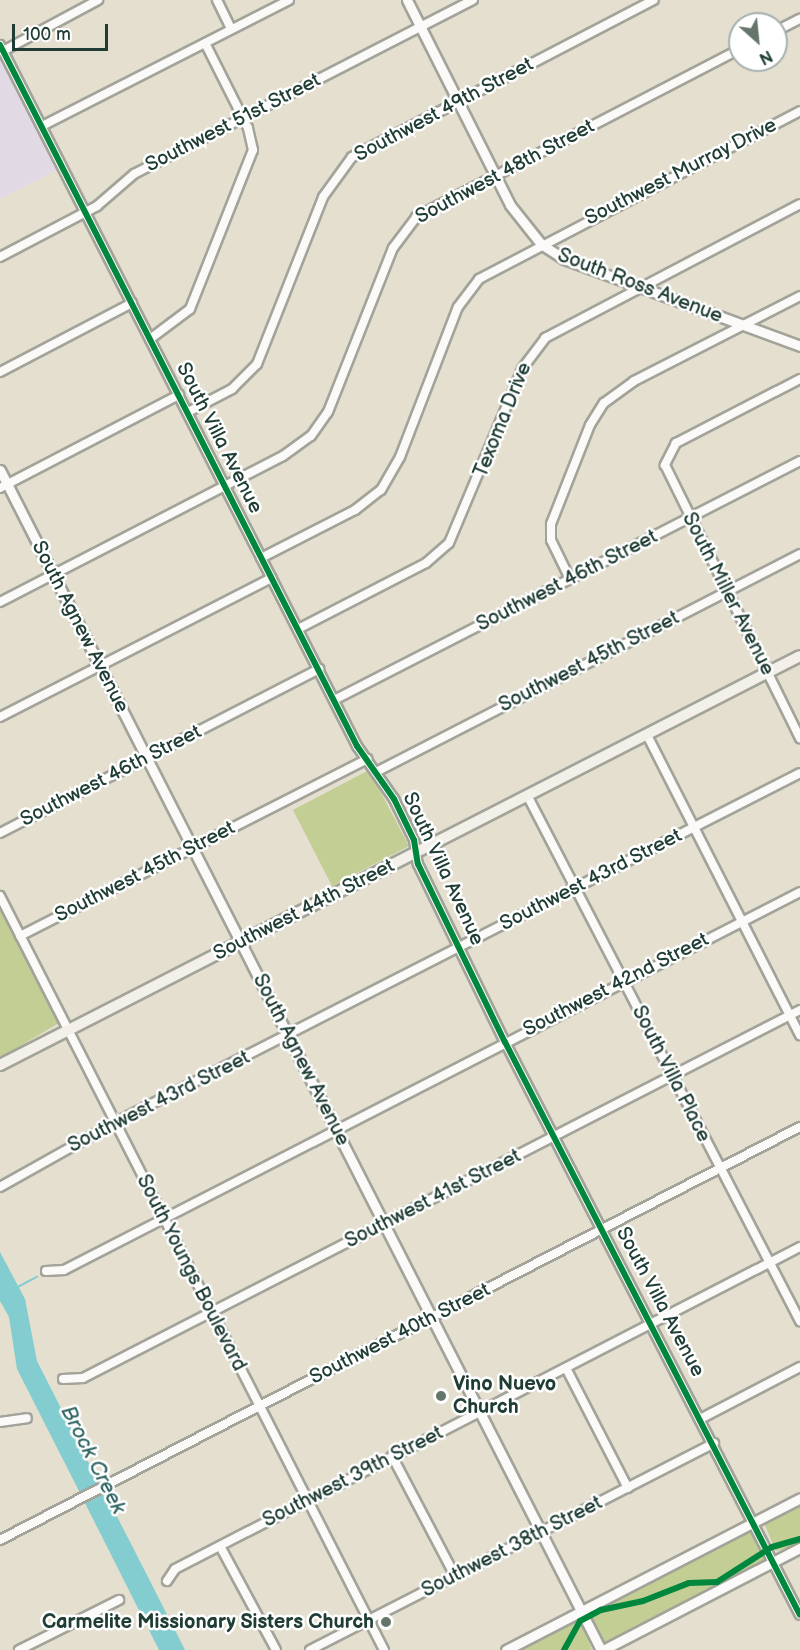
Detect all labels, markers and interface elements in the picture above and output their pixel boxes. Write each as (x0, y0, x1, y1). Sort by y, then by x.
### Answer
scale bar (15, 12, 111, 50)
north arrow (728, 12, 788, 72)
text: 100 m (23, 24, 71, 45)
text: N (756, 46, 775, 68)
street label: Southwest 49th Street (350, 53, 538, 167)
street label: Southwest 51st Street (141, 68, 325, 178)
street label: Southwest Murray Drive (581, 113, 781, 231)
street label: Southwest 48th Street (411, 115, 599, 229)
street label: South Ross Avenue (554, 243, 726, 329)
street label: South Villa Avenue (170, 358, 268, 518)
street label: Texoma Drive (469, 359, 537, 481)
street label: South Miller Avenue (677, 509, 779, 679)
street label: Southwest 46th Street (472, 525, 662, 637)
street label: South Agnew Avenue (26, 537, 134, 717)
street label: Southwest 45th Street (495, 606, 683, 718)
street label: Southwest 46th Street (16, 720, 206, 832)
street label: South Villa Avenue (397, 788, 489, 950)
street label: Southwest 45th Street (51, 816, 239, 928)
street label: Southwest 43rd Street (496, 824, 686, 936)
street label: Southwest 44th Street (209, 854, 399, 966)
street label: Southwest 42nd Street (519, 928, 713, 1042)
street label: South Agnew Avenue (247, 970, 355, 1150)
street label: South Villa Place (626, 1002, 716, 1146)
street label: Southwest 43rd Street (64, 1046, 254, 1158)
street label: Southwest 41st Street (341, 1144, 525, 1254)
street label: South Youngs Boulevard (131, 1170, 251, 1376)
street label: South Villa Avenue (610, 1223, 710, 1381)
street label: Southwest 40th Street (306, 1278, 494, 1390)
place label: Vino Nuevo Church (453, 1372, 556, 1419)
marker: Vino Nuevo Church (434, 1389, 448, 1403)
water label: Brock Creek (55, 1402, 131, 1518)
street label: Southwest 39th Street (259, 1421, 447, 1533)
street label: Southwest 38th Street (418, 1491, 606, 1603)
place label: Carmelite Missionary Sisters Church (41, 1610, 374, 1634)
marker: Carmelite Missionary Sisters Church (379, 1615, 393, 1629)

